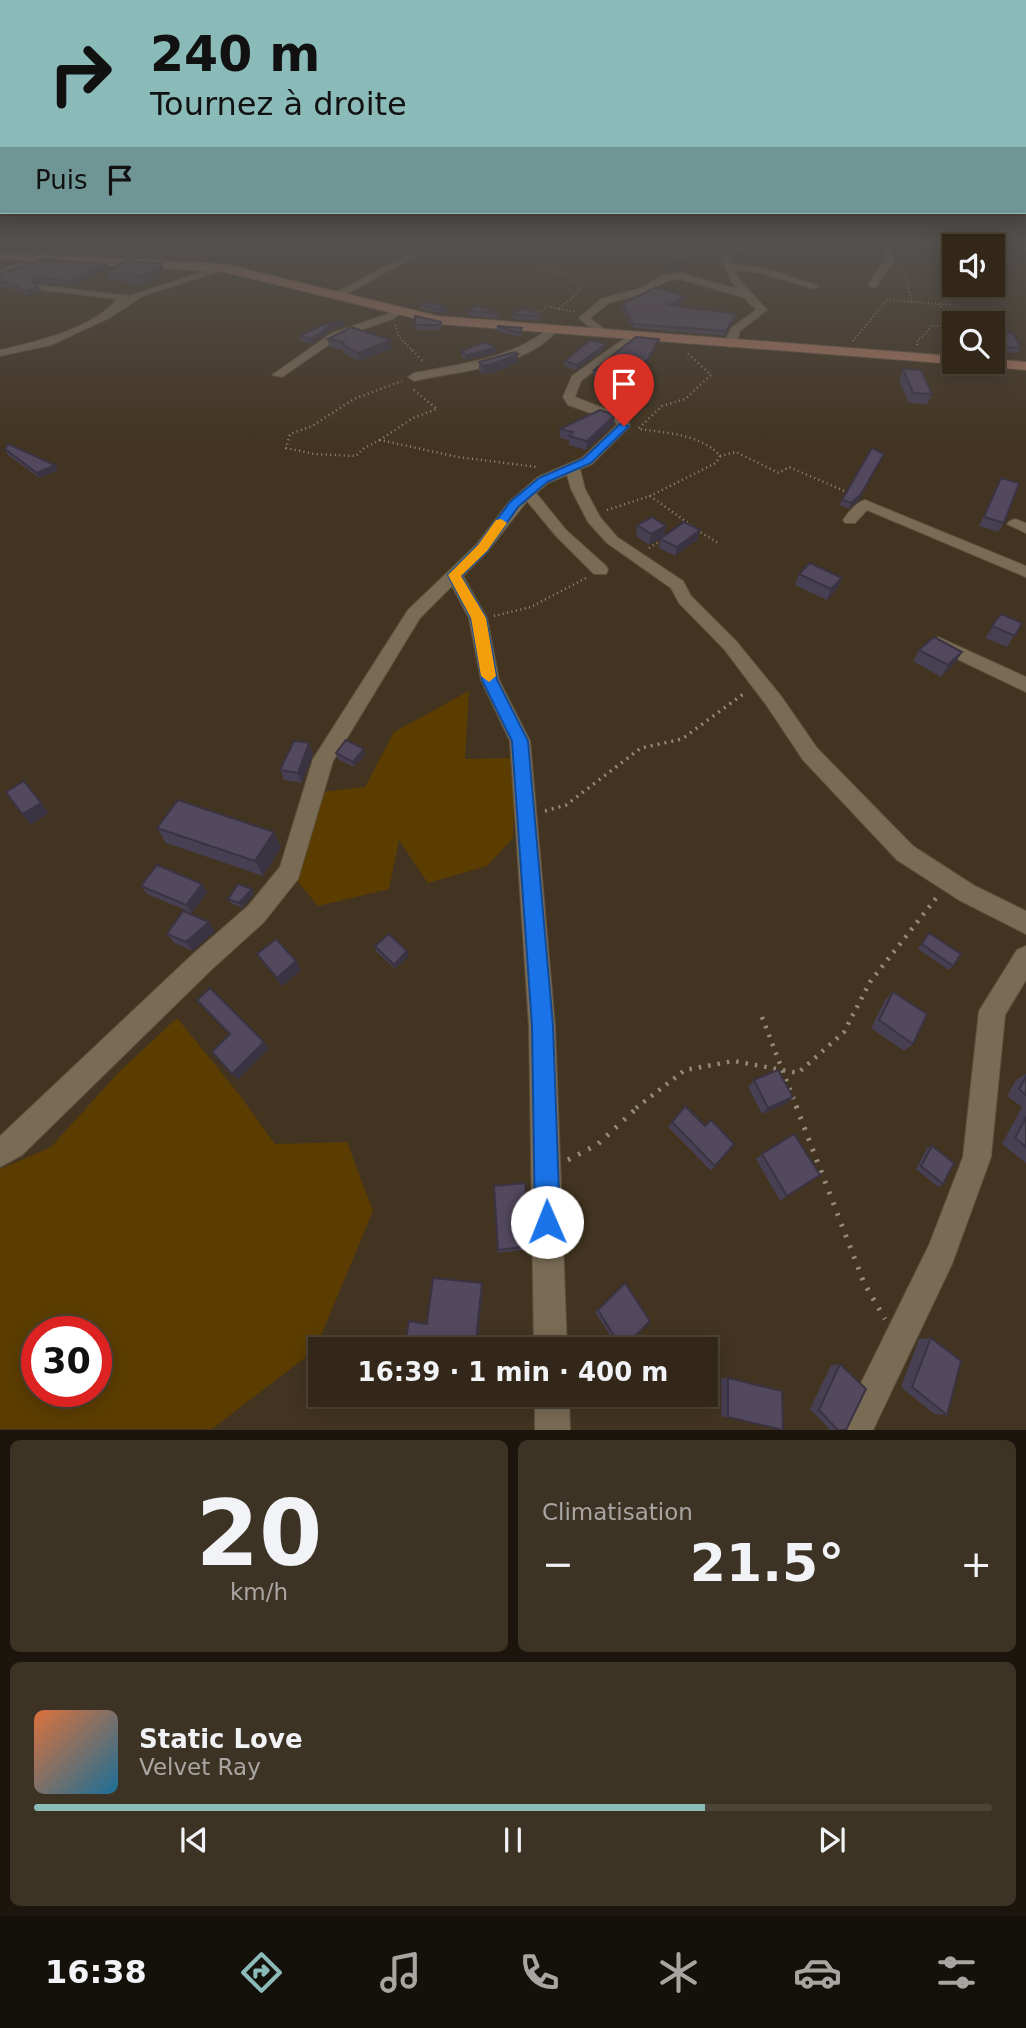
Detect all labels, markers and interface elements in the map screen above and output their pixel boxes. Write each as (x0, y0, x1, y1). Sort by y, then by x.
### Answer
text: 240 m (150, 26, 320, 83)
icon: right (35, 28, 126, 119)
text: Tournez à droite (150, 85, 407, 123)
icon: arrive (101, 161, 139, 199)
text: Puis (35, 165, 87, 195)
map controls (942, 234, 1005, 374)
button: sound (942, 234, 1005, 297)
button: search (942, 311, 1005, 374)
pin (594, 354, 654, 426)
icon: arrive (605, 365, 643, 403)
position arrow (510, 1185, 584, 1259)
speed limit sign: 30 (21, 1316, 112, 1407)
text: 16:39 · 1 min · 400 m (358, 1357, 668, 1387)
text: 20 (196, 1481, 322, 1586)
text: Climatisation (542, 1499, 693, 1525)
text: 21.5° (690, 1533, 844, 1593)
text: − (542, 1542, 574, 1586)
text: + (960, 1542, 992, 1586)
text: km/h (230, 1579, 288, 1605)
text: Static Love (139, 1724, 303, 1754)
text: Velvet Ray (139, 1754, 261, 1780)
icon: previous (175, 1821, 213, 1859)
icon: pause (494, 1821, 532, 1859)
icon: next (813, 1821, 851, 1859)
icon: directions (237, 1948, 286, 1997)
icon: music (376, 1948, 425, 1997)
icon: phone (515, 1948, 564, 1997)
icon: climate (654, 1948, 703, 1997)
icon: car (793, 1948, 842, 1997)
icon: filters (932, 1948, 981, 1997)
text: 16:38 (45, 1953, 147, 1991)

